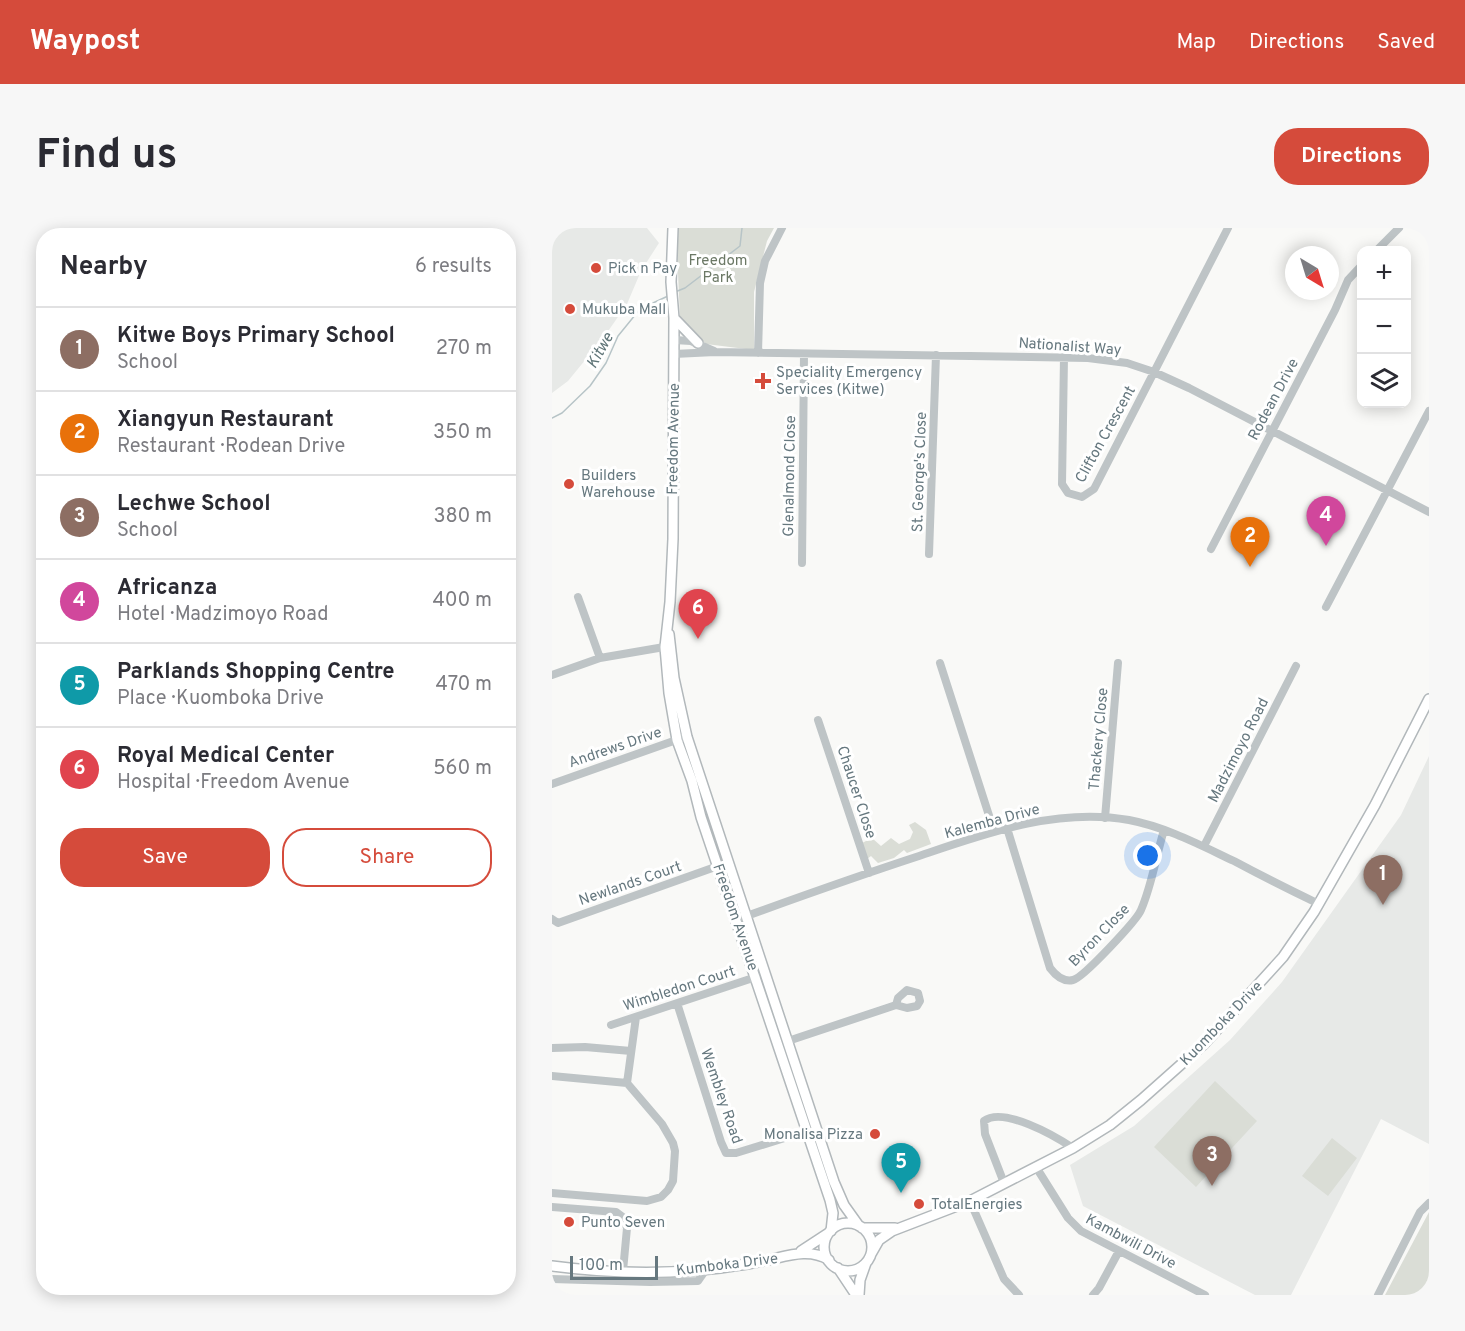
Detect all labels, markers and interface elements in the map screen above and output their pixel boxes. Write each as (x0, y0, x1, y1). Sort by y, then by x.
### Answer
text: Waypost (30, 24, 140, 60)
text: Map (1176, 29, 1216, 56)
text: Directions (1249, 29, 1344, 56)
text: Saved (1377, 29, 1435, 56)
button: Directions (1274, 128, 1429, 185)
text: Find us (36, 130, 177, 183)
north arrow (1285, 246, 1339, 300)
map controls (1357, 246, 1411, 408)
button: + (1357, 246, 1411, 300)
text: Nearby (60, 251, 148, 284)
park label: Freedom Park (689, 252, 747, 288)
text: 6 results (415, 254, 492, 280)
place label: Pick n Pay (608, 260, 677, 279)
marker: Pick n Pay (589, 261, 603, 275)
button: − (1357, 300, 1411, 354)
place label: Mukuba Mall (582, 301, 666, 320)
marker: Mukuba Mall (563, 302, 577, 316)
text: Kitwe Boys Primary School (117, 323, 395, 350)
water label: Kitwe (583, 329, 619, 372)
street label: Nationalist Way (1018, 334, 1122, 361)
text: 1 (76, 336, 84, 362)
text: 270 m (436, 336, 492, 362)
text: School (117, 350, 178, 376)
button: layers (1357, 354, 1411, 408)
street label: Rodean Drive (1245, 355, 1304, 444)
place label: Speciality Emergency Services (Kitwe) (776, 364, 922, 400)
marker: Speciality Emergency Services (Kitwe) (754, 372, 772, 390)
street label: Freedom Avenue (664, 383, 685, 495)
street label: Clifton Crescent (1072, 383, 1141, 487)
text: Xiangyun Restaurant (117, 407, 334, 434)
street label: St. George's Close (909, 411, 932, 533)
street label: Glenalmond Close (780, 415, 801, 537)
text: 2 (73, 420, 86, 446)
text: 350 m (433, 420, 492, 446)
text: Restaurant · Rodean Drive (117, 434, 345, 460)
place label: Builders Warehouse (581, 467, 655, 503)
marker: Builders Warehouse (562, 477, 576, 491)
text: Lechwe School (117, 491, 271, 518)
pin: 4 (1306, 496, 1346, 546)
text: 3 (74, 504, 86, 530)
text: 380 m (433, 504, 492, 530)
text: School (117, 518, 178, 544)
pin: 2 (1230, 518, 1270, 567)
text: Africanza (117, 575, 217, 602)
text: 4 (73, 588, 86, 614)
text: 400 m (432, 588, 492, 614)
pin: 6 (678, 590, 718, 639)
text: Hotel · Madzimoyo Road (117, 602, 328, 628)
text: Parklands Shopping Centre (117, 659, 395, 686)
text: 5 (73, 672, 86, 698)
text: 470 m (435, 672, 492, 698)
text: Place · Kuomboka Drive (117, 686, 324, 712)
street label: Thackery Close (1086, 687, 1113, 791)
street label: Madzimoyo Road (1205, 695, 1274, 806)
street label: Andrews Drive (566, 724, 665, 773)
text: Royal Medical Center (117, 743, 334, 770)
street label: Chaucer Close (832, 744, 880, 841)
text: 6 (73, 756, 86, 782)
text: 560 m (433, 756, 492, 782)
text: Hospital · Freedom Avenue (117, 770, 350, 796)
street label: Kalemba Drive (943, 801, 1042, 844)
button: Save (60, 828, 270, 887)
button: Share (282, 828, 492, 887)
your location (1133, 841, 1162, 870)
pin: 1 (1364, 856, 1402, 905)
street label: Newlands Court (577, 858, 684, 911)
street label: Freedom Avenue (707, 861, 762, 974)
street label: Byron Close (1065, 901, 1135, 971)
street label: Wimbledon Court (621, 962, 738, 1017)
street label: Kuomboka Drive (1177, 978, 1267, 1070)
street label: Wembley Road (695, 1046, 746, 1147)
place label: Monalisa Pizza (764, 1126, 863, 1145)
marker: Monalisa Pizza (868, 1127, 882, 1141)
pin: 3 (1192, 1136, 1232, 1186)
pin: 5 (882, 1144, 920, 1193)
place label: TotalEnergies (931, 1196, 1022, 1215)
marker: TotalEnergies (912, 1197, 926, 1211)
street label: Kambwili Drive (1082, 1210, 1179, 1274)
place label: Punto Seven (581, 1214, 665, 1233)
marker: Punto Seven (562, 1215, 576, 1229)
street label: Kumboka Drive (675, 1250, 779, 1281)
scale bar (570, 1253, 658, 1280)
text: 100 m (579, 1256, 623, 1276)

